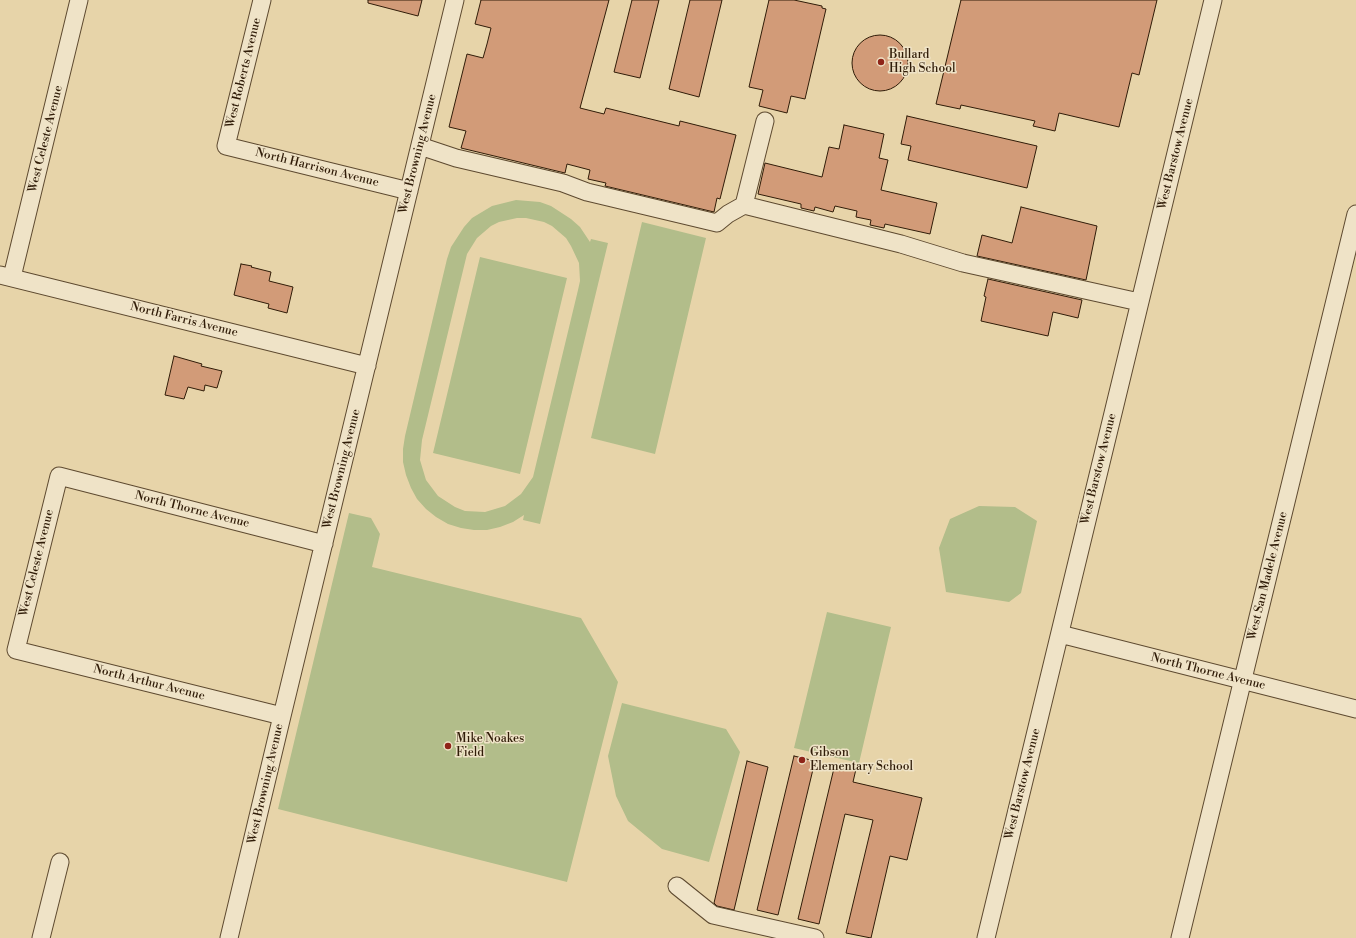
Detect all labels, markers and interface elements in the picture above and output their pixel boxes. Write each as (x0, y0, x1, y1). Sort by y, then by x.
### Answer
street label: West Roberts Avenue (223, 16, 265, 130)
place label: Bullard High School (889, 48, 955, 76)
marker: Bullard High School (876, 57, 886, 67)
street label: West Celeste Avenue (26, 84, 66, 194)
street label: West Browning Avenue (396, 93, 440, 215)
street label: West Barstow Avenue (1155, 97, 1197, 211)
street label: North Harrison Avenue (254, 146, 380, 190)
street label: North Farris Avenue (129, 300, 239, 340)
street label: West Browning Avenue (320, 408, 364, 530)
street label: West Barstow Avenue (1078, 412, 1120, 526)
street label: North Thorne Avenue (133, 489, 251, 531)
street label: West Celeste Avenue (17, 508, 57, 618)
street label: West San Madele Avenue (1245, 510, 1291, 642)
street label: North Thorne Avenue (1149, 651, 1267, 693)
street label: North Arthur Avenue (92, 662, 206, 704)
street label: West Browning Avenue (245, 722, 287, 846)
street label: West Barstow Avenue (1002, 727, 1044, 841)
place label: Mike Noakes Field (456, 732, 524, 760)
marker: Mike Noakes Field (443, 741, 453, 751)
place label: Gibson Elementary School (810, 746, 913, 774)
marker: Gibson Elementary School (797, 755, 807, 765)

